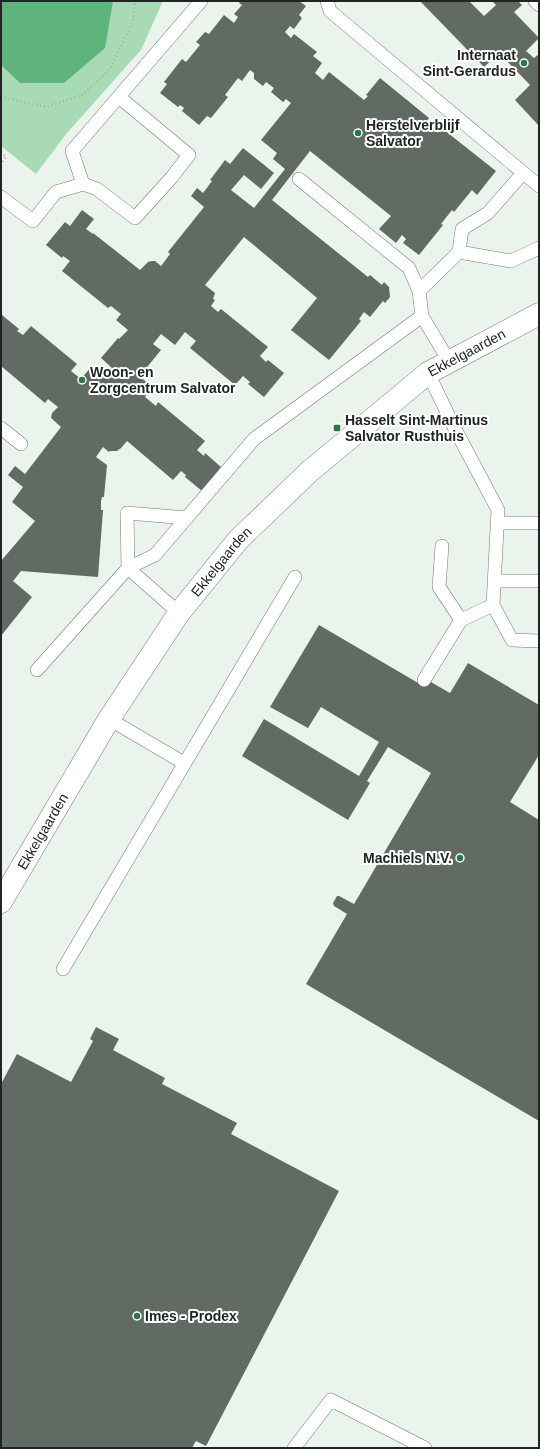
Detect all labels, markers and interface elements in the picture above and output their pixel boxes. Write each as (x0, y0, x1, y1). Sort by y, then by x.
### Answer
place label: Internaat Sint-Gerardus (423, 47, 516, 79)
marker: Internaat Sint-Gerardus (519, 58, 529, 68)
place label: Herstelverblijf Salvator (366, 117, 460, 149)
marker: Herstelverblijf Salvator (353, 128, 363, 138)
street label: Ekkelgaarden (425, 325, 508, 380)
place label: Woon- en Zorgcentrum Salvator (90, 364, 236, 396)
marker: Woon- en Zorgcentrum Salvator (77, 375, 87, 385)
place label: Hasselt Sint-Martinus Salvator Rusthuis (345, 412, 488, 444)
marker: Hasselt Sint-Martinus Salvator Rusthuis (332, 423, 342, 433)
street label: Ekkelgaarden (188, 524, 255, 600)
street label: Ekkelgaarden (14, 790, 71, 872)
place label: Machiels N.V. (363, 850, 452, 866)
marker: Machiels N.V. (455, 853, 465, 863)
place label: Imes - Prodex (145, 1308, 237, 1324)
marker: Imes - Prodex (132, 1311, 142, 1321)

